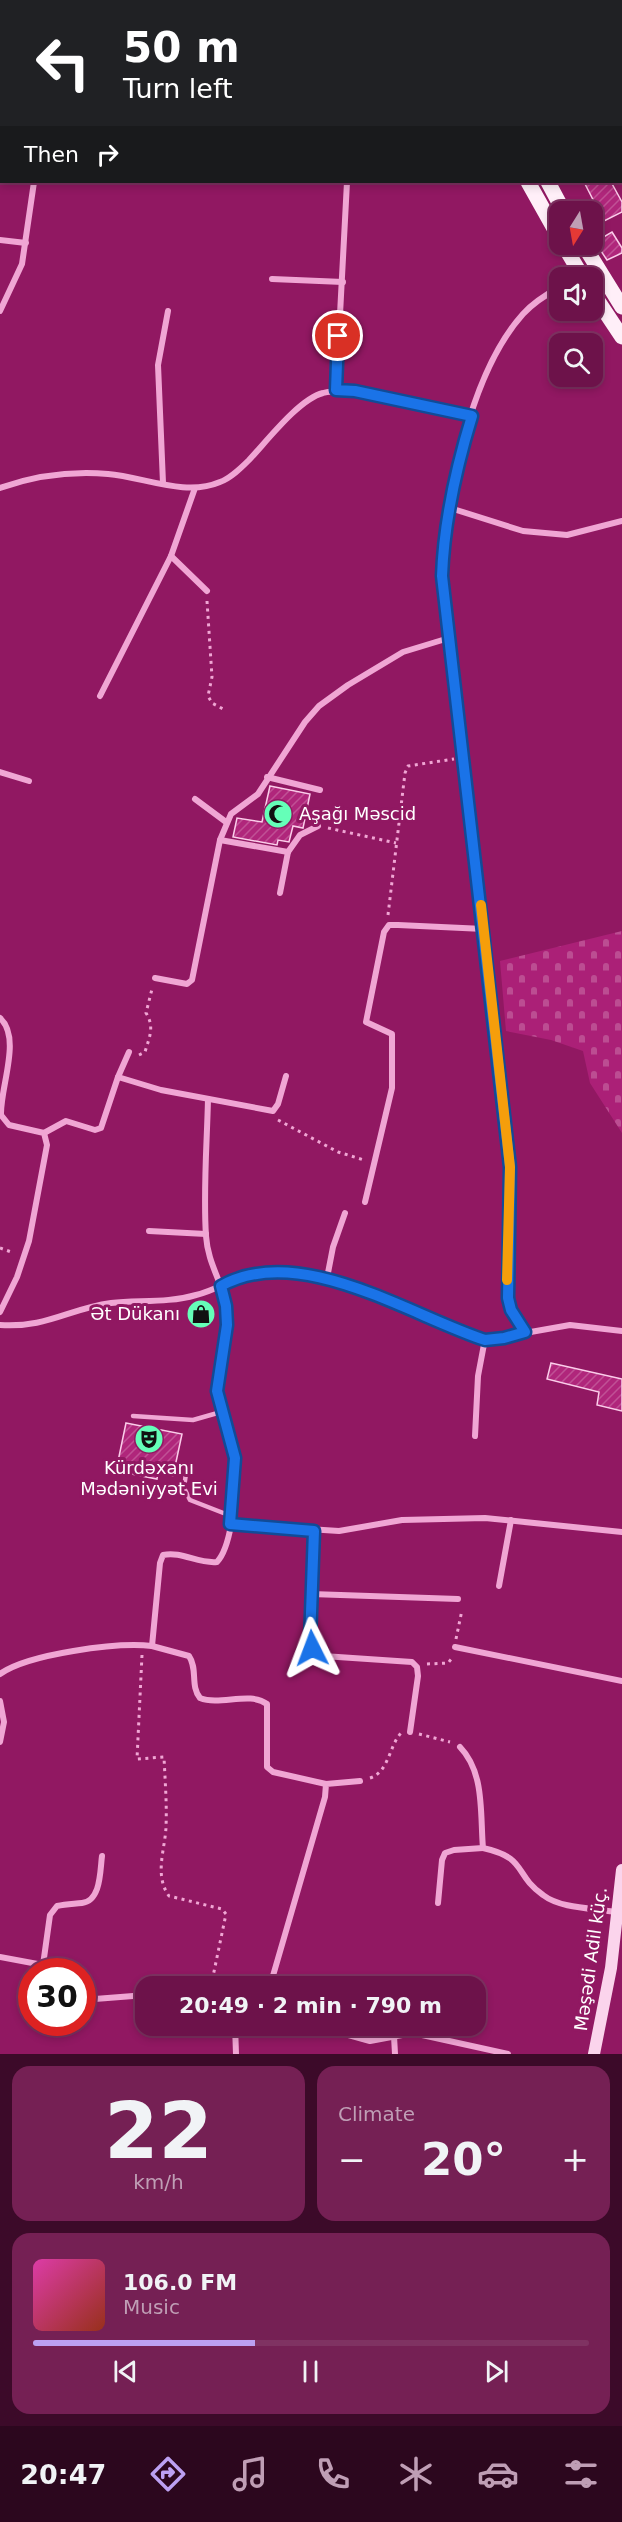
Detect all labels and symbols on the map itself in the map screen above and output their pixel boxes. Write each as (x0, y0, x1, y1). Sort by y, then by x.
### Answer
north arrow (549, 201, 603, 255)
pin (312, 310, 363, 361)
mosque icon: Aşağı Məscid (262, 798, 294, 830)
place label: Aşağı Məscid (299, 803, 416, 824)
shop icon: Ət Dükanı (185, 1298, 217, 1330)
place label: Ət Dükanı (90, 1303, 180, 1324)
theatre icon: Kürdəxanı Mədəniyyət Evi (133, 1423, 165, 1455)
place label: Kürdəxanı Mədəniyyət Evi (80, 1457, 218, 1499)
position arrow (280, 1616, 344, 1680)
street label: Məşədi Adil küç. (570, 1886, 611, 2032)
speed limit sign: 30 (18, 1958, 96, 2036)

